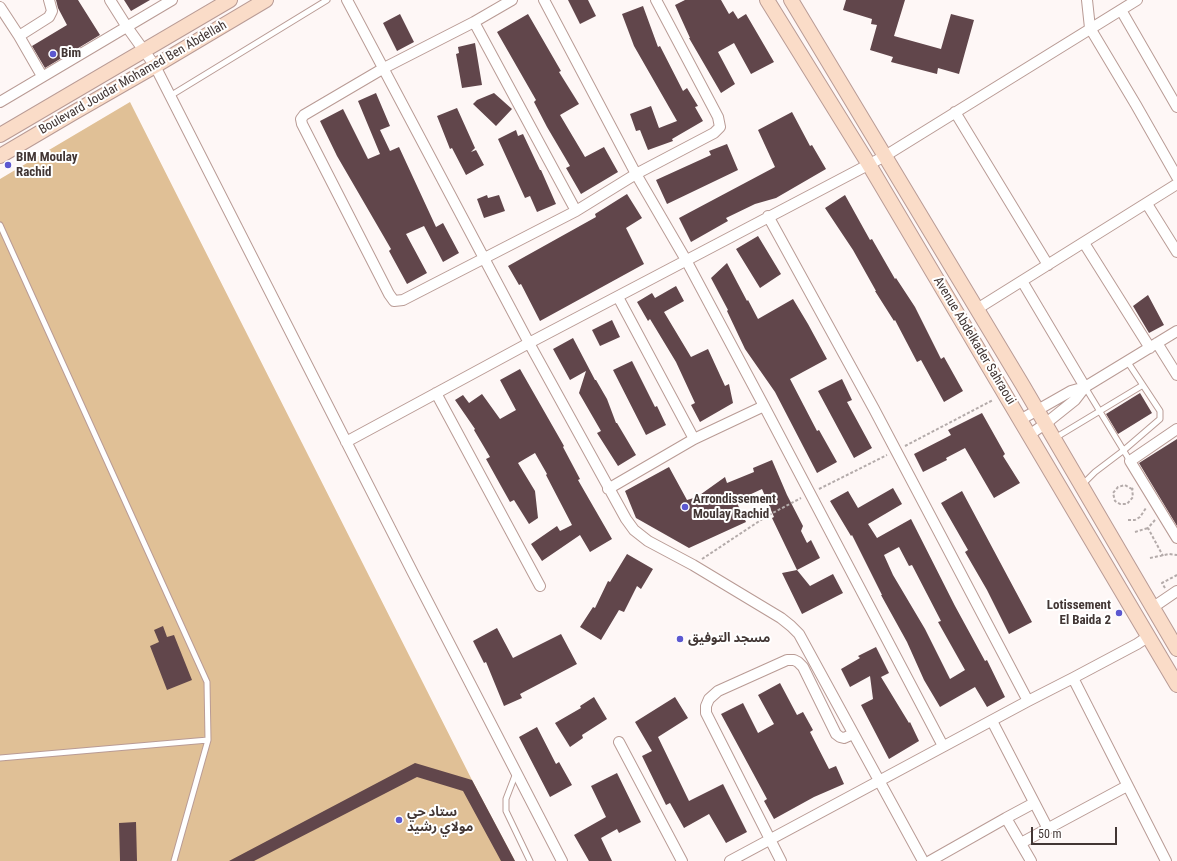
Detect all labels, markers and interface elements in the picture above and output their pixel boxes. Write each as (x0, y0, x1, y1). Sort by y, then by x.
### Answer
street label: Boulevard Joudar Mohamed Ben Abdellah (36, 18, 230, 138)
place label: Bim (61, 46, 81, 62)
marker: Bim (48, 49, 58, 59)
place label: BIM Moulay Rachid (16, 150, 77, 181)
marker: BIM Moulay Rachid (3, 160, 13, 170)
street label: Avenue Abdelkader Sahraoui (930, 274, 1018, 408)
place label: Arrondissement Moulay Rachid (693, 492, 776, 523)
marker: Arrondissement Moulay Rachid (680, 502, 690, 512)
place label: Lotissement El Baida 2 (1047, 598, 1111, 629)
marker: Lotissement El Baida 2 (1114, 608, 1124, 618)
place label: مسجد التوفيق (688, 631, 770, 647)
marker: مسجد التوفيق (675, 634, 685, 644)
place label: ستاد حي مولاي رشيد (407, 805, 473, 836)
marker: ستاد حي مولاي رشيد (394, 815, 404, 825)
scale bar (1033, 819, 1119, 845)
text: 50 m (1038, 827, 1062, 841)

